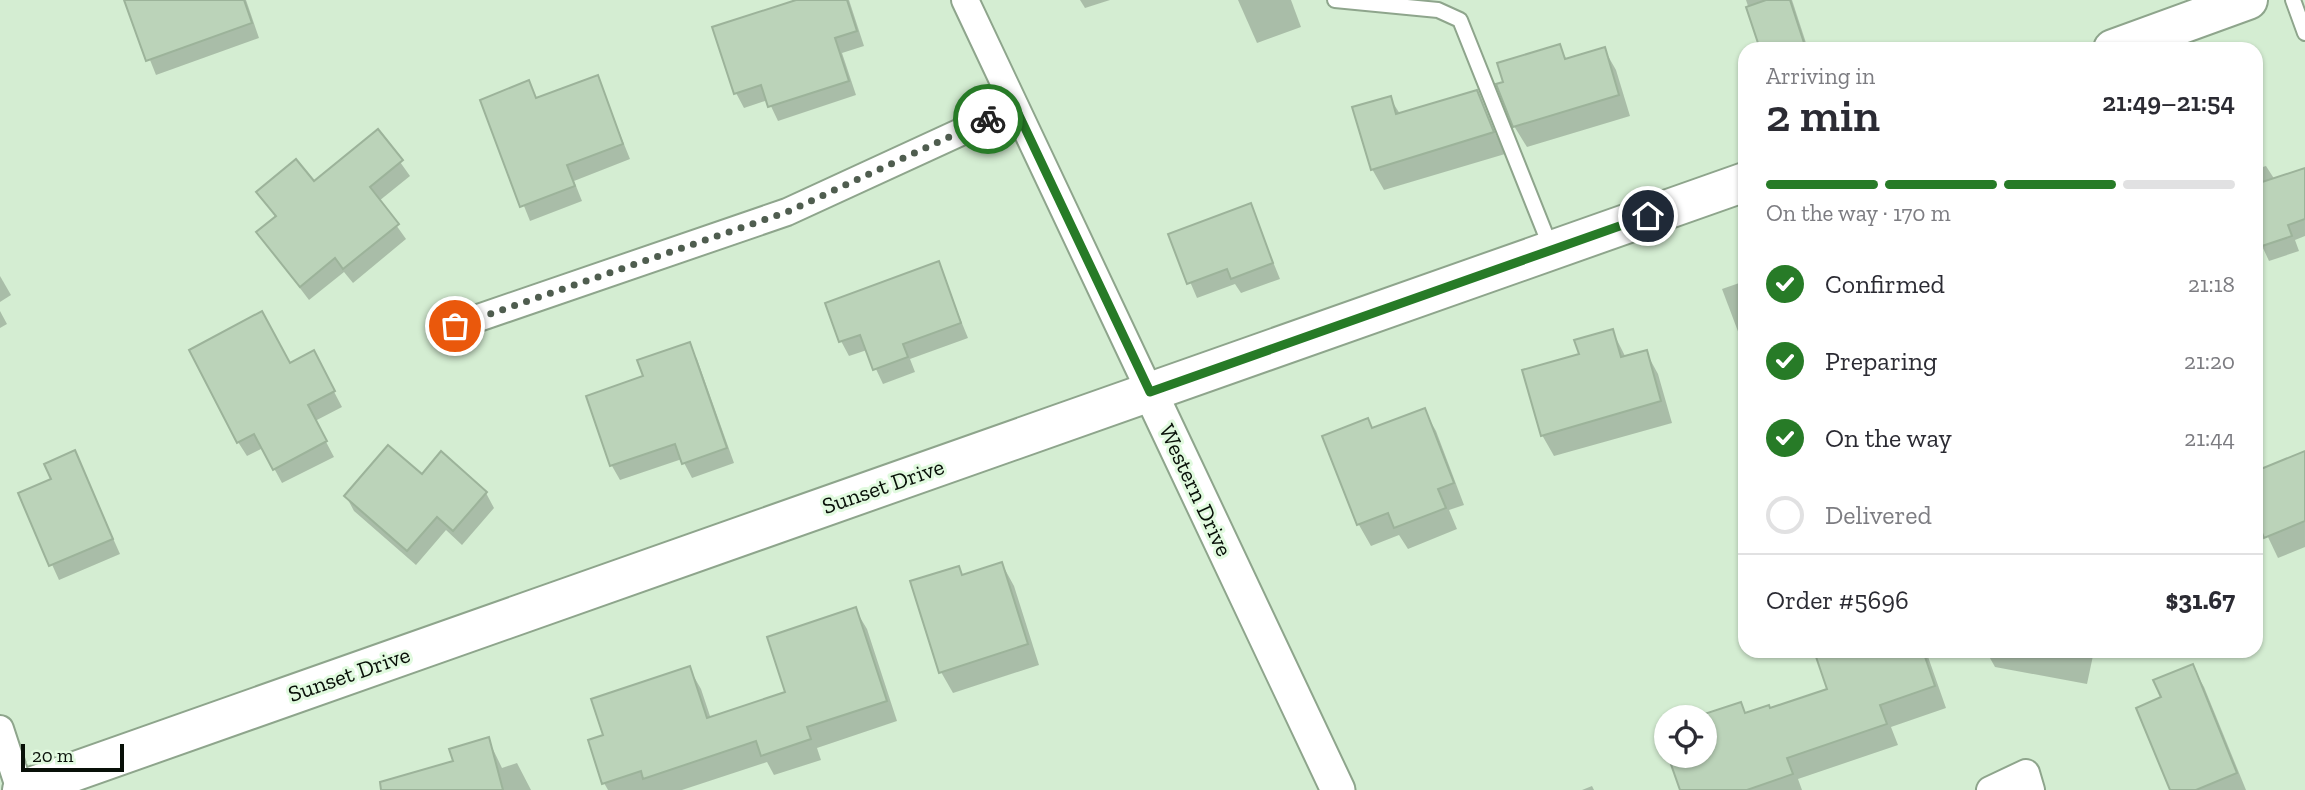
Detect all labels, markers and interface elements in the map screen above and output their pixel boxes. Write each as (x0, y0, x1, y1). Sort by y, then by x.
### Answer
text: Arriving in (1766, 62, 1875, 90)
courier (953, 84, 1023, 154)
text: 21:49–21:54 (2102, 86, 2235, 118)
text: 2 min (1766, 88, 1880, 143)
icon: bike (969, 100, 1007, 138)
pin (1618, 186, 1678, 246)
icon: home (1629, 197, 1667, 235)
text: On the way · 170 m (1766, 199, 1951, 227)
icon: check (1766, 265, 1804, 303)
text: Confirmed (1825, 268, 1945, 300)
text: 21:18 (2188, 270, 2235, 298)
pin (425, 296, 485, 356)
icon: bag (436, 307, 474, 345)
icon: check (1766, 342, 1804, 380)
text: Preparing (1825, 345, 1937, 377)
text: 21:20 (2184, 347, 2235, 375)
street label: Western Drive (1153, 419, 1239, 561)
icon: check (1766, 419, 1804, 457)
text: On the way (1825, 422, 1952, 454)
text: 21:44 (2184, 424, 2235, 452)
street label: Sunset Drive (818, 452, 948, 520)
text: Delivered (1825, 499, 1932, 531)
text: Order #5696 (1766, 584, 1909, 616)
text: $31.67 (2166, 584, 2235, 616)
street label: Sunset Drive (284, 640, 414, 708)
map controls (1654, 705, 1717, 768)
button: locate (1654, 705, 1717, 768)
scale bar (21, 741, 124, 773)
text: 20 m (32, 744, 73, 767)

